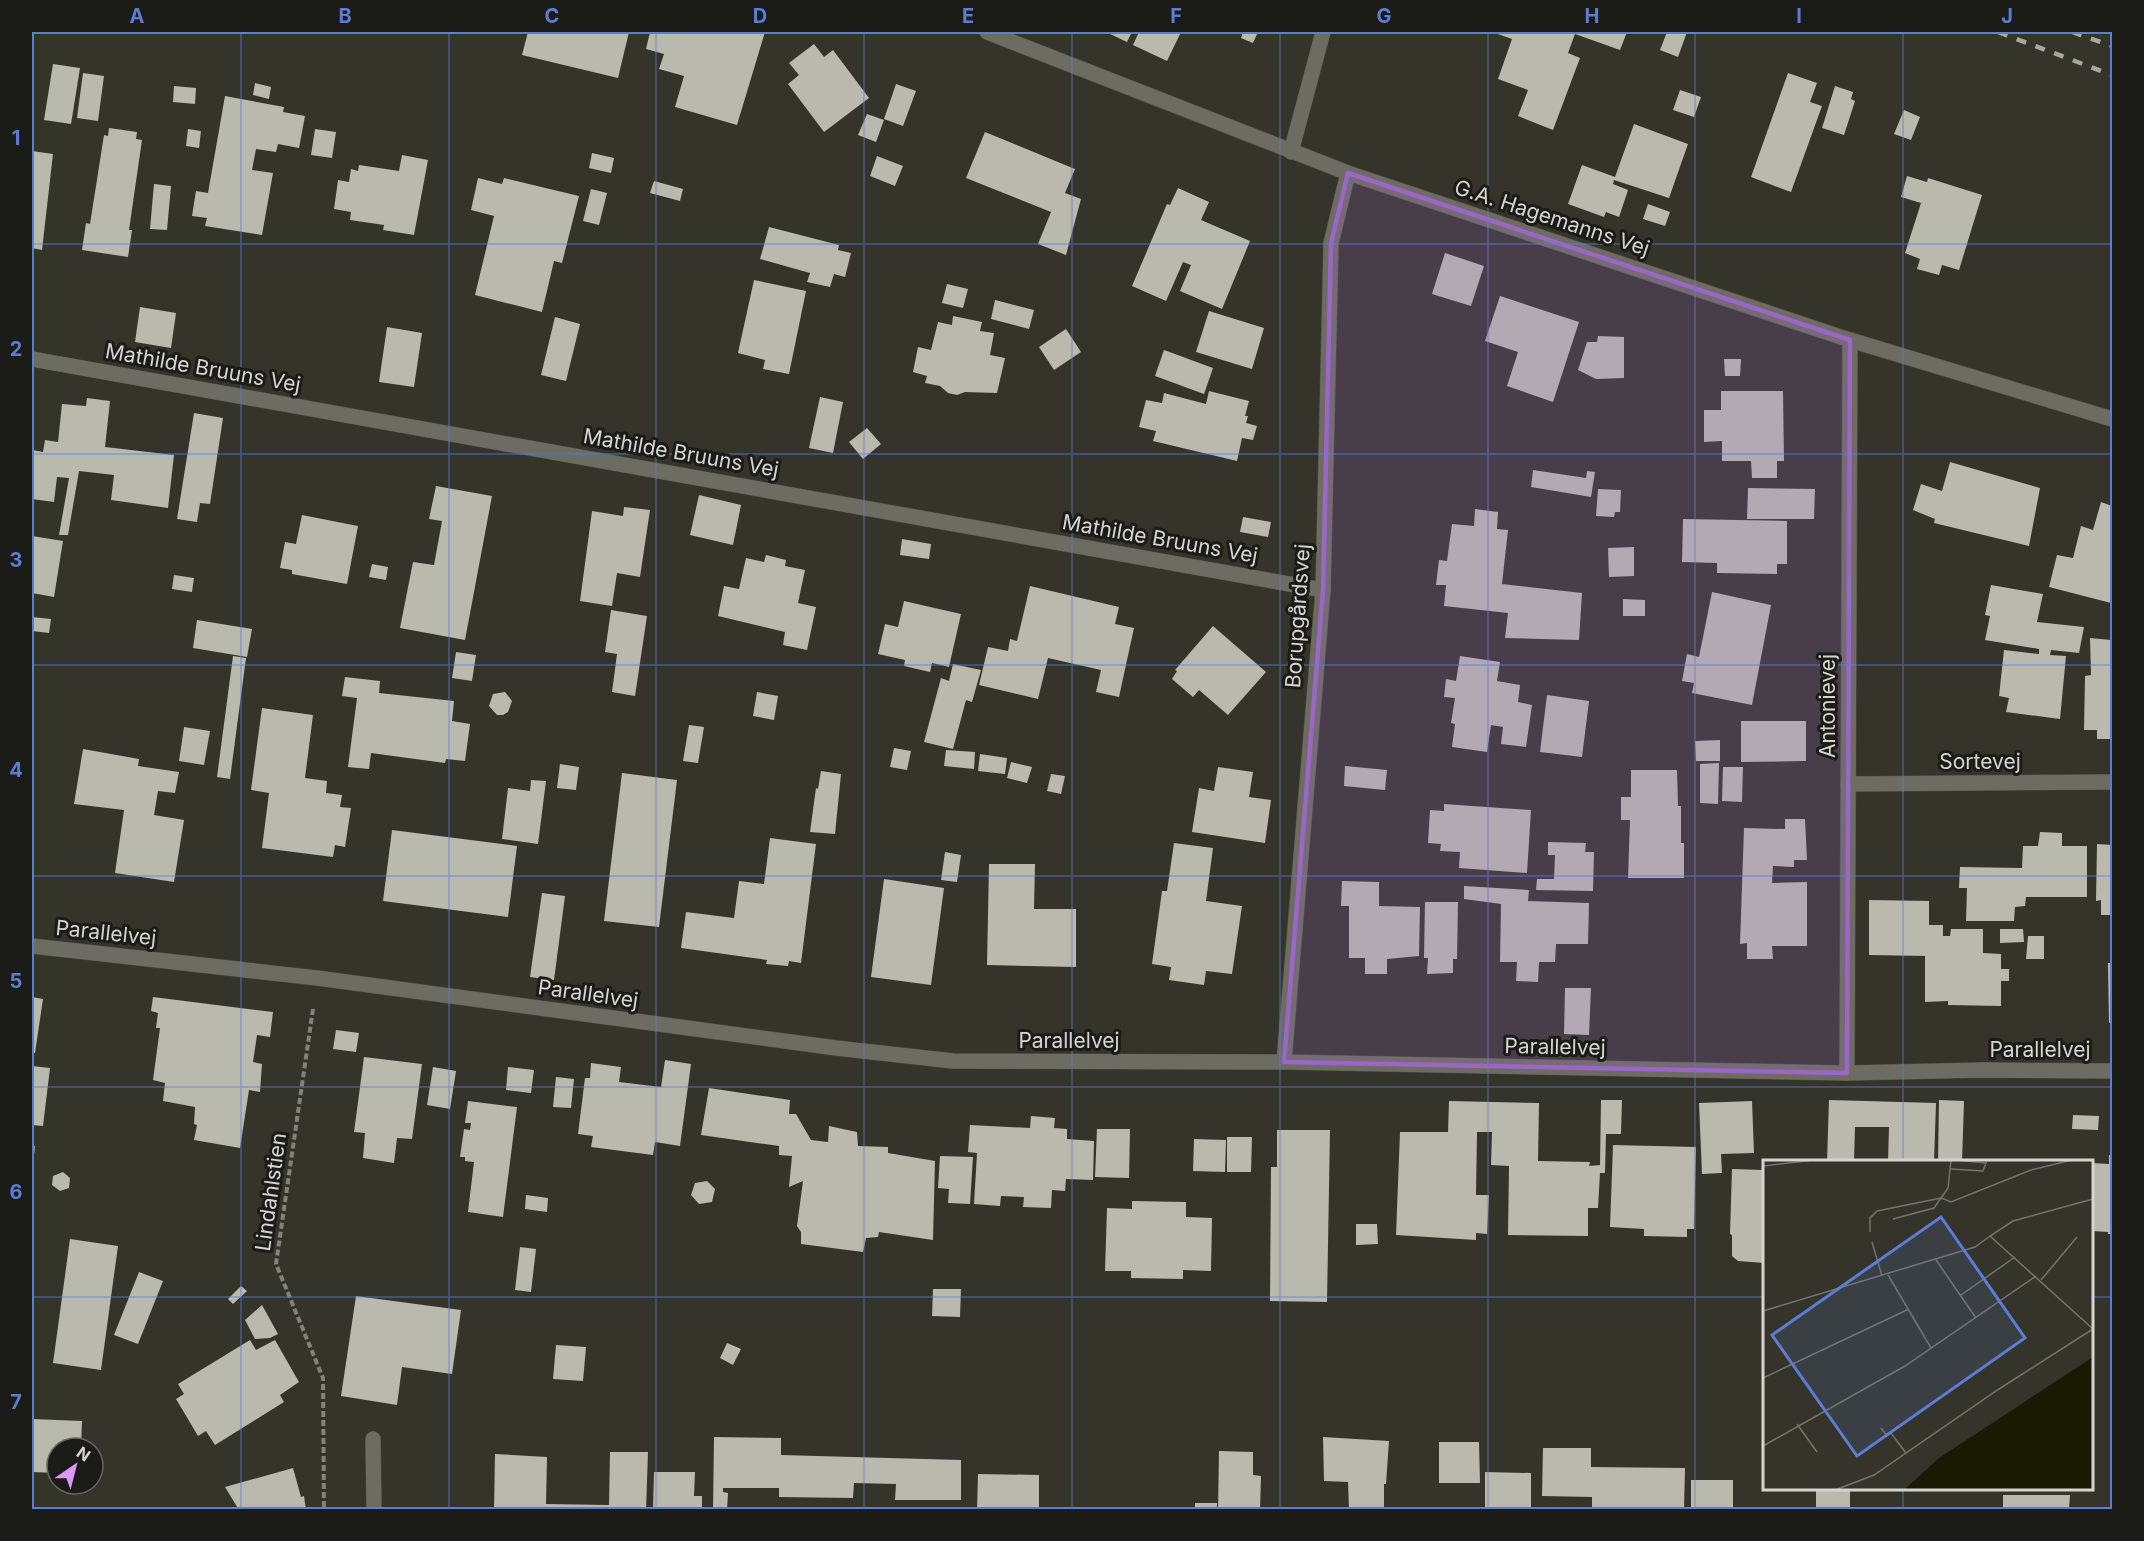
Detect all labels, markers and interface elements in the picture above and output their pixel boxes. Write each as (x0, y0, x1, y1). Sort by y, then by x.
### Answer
text: A (130, 4, 145, 28)
text: B (338, 4, 352, 28)
text: C (545, 4, 559, 28)
text: D (753, 4, 767, 28)
text: E (962, 4, 974, 28)
text: F (1170, 4, 1182, 28)
text: G (1376, 4, 1392, 28)
text: H (1585, 4, 1599, 28)
text: I (1796, 4, 1802, 28)
text: J (2001, 4, 2013, 28)
text: 1 (12, 126, 20, 150)
street label: G.A. Hagemanns Vej (1452, 174, 1653, 261)
text: 2 (10, 337, 22, 361)
street label: Mathilde Bruuns Vej (103, 338, 303, 397)
street label: Mathilde Bruuns Vej (581, 423, 781, 482)
street label: Mathilde Bruuns Vej (1060, 509, 1260, 568)
street label: Borupgårdsvej (1280, 543, 1315, 689)
text: 3 (10, 548, 22, 572)
street label: Antonievej (1815, 654, 1840, 758)
street label: Sortevej (1939, 749, 2021, 774)
text: 4 (9, 758, 23, 782)
street label: Parallelvej (54, 915, 158, 950)
text: 5 (10, 969, 22, 993)
street label: Parallelvej (536, 974, 640, 1013)
street label: Parallelvej (1018, 1028, 1120, 1053)
street label: Parallelvej (1504, 1033, 1606, 1060)
street label: Parallelvej (1989, 1037, 2091, 1062)
street label: Lindahlstien (250, 1131, 291, 1253)
inset map (1763, 1160, 2093, 1490)
text: 6 (10, 1180, 23, 1204)
text: 7 (10, 1390, 22, 1414)
north arrow (45, 1436, 105, 1496)
text: N (73, 1442, 94, 1465)

